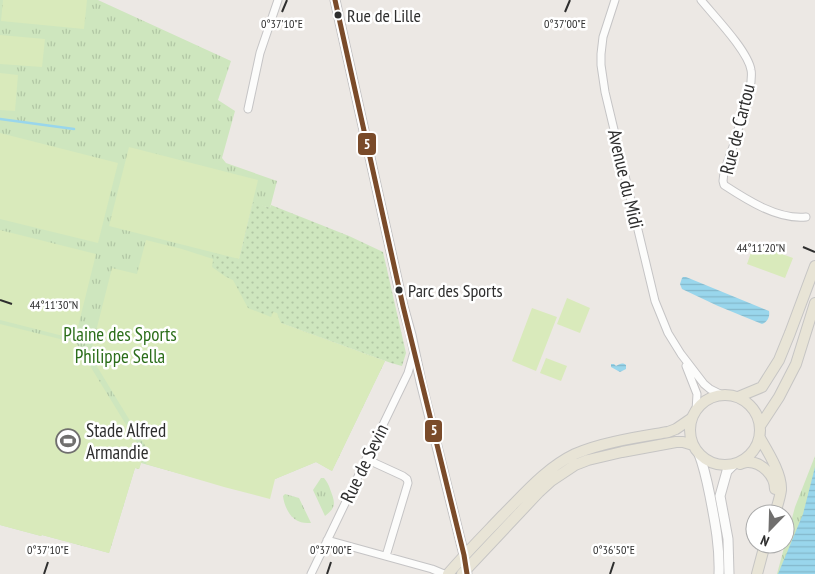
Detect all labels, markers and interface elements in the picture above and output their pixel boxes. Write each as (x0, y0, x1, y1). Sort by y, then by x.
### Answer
place label: Rue de Lille (347, 4, 421, 27)
marker: Rue de Lille (333, 10, 343, 20)
text: 0°37'10"E (261, 16, 303, 31)
text: 0°37'00"E (544, 16, 586, 31)
street label: Rue de Cartou (714, 81, 760, 177)
street label: Avenue du Midi (603, 127, 649, 231)
line badge: 5 (357, 132, 377, 156)
text: 5 (364, 135, 370, 153)
text: 44°11'20"N (737, 240, 785, 255)
place label: Parc des Sports (408, 279, 502, 302)
marker: Parc des Sports (394, 285, 404, 295)
text: 44°11'30"N (30, 297, 78, 312)
park label: Plaine des Sports Philippe Sella (63, 322, 177, 368)
place label: Stade Alfred Armandie (86, 418, 166, 464)
line badge: 5 (424, 419, 443, 443)
street label: Rue de Sevin (335, 420, 393, 506)
text: 5 (431, 421, 437, 439)
sports icon: Stade Alfred Armandie (55, 428, 81, 454)
north arrow (745, 504, 795, 554)
text: N (758, 531, 772, 551)
text: 0°37'10"E (27, 542, 69, 557)
text: 0°37'00"E (310, 542, 352, 557)
text: 0°36'50"E (593, 542, 635, 557)

